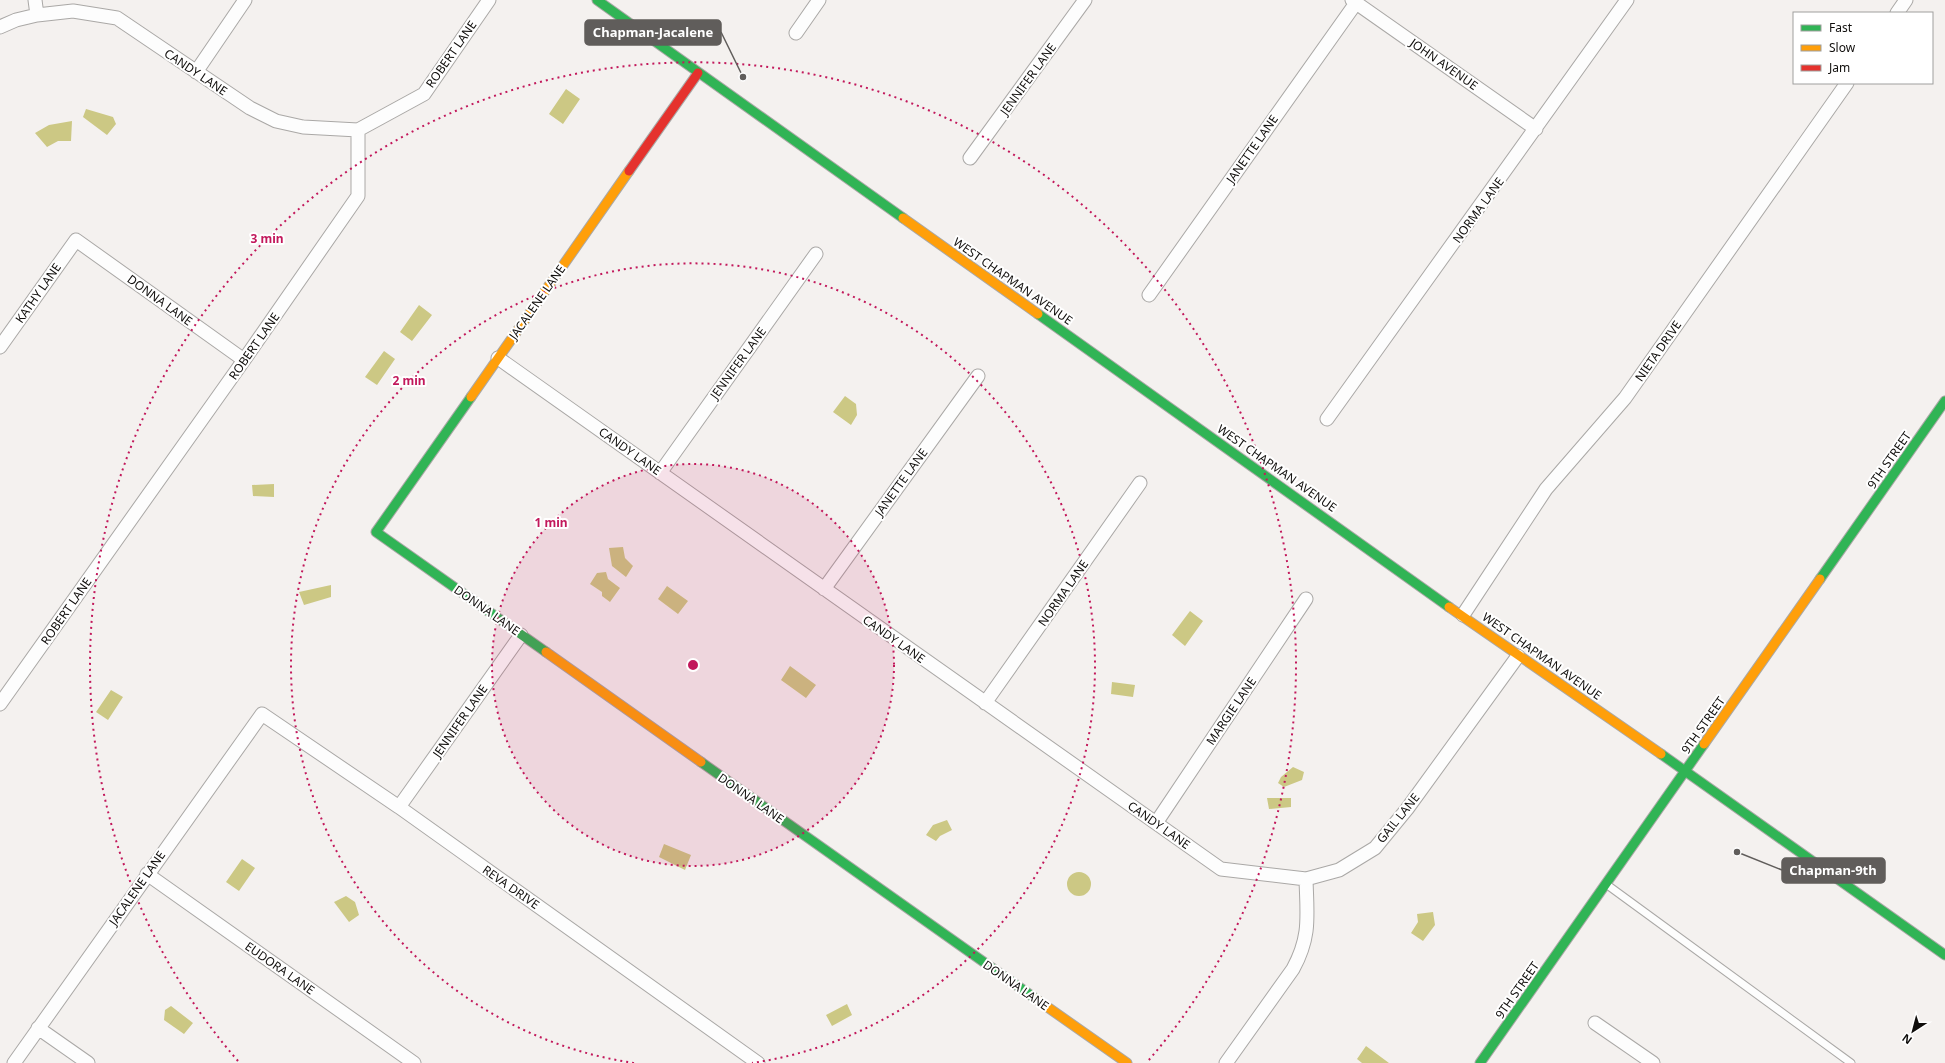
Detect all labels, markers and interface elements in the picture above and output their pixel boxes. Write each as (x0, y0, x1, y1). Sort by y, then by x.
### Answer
legend (1793, 12, 1933, 84)
street label: ROBERT LANE (422, 17, 480, 91)
text: Fast (1829, 19, 1853, 36)
callout: Chapman-Jacalene (585, 20, 721, 45)
text: Chapman-Jacalene (593, 23, 713, 41)
street label: JOHN AVENUE (1406, 34, 1481, 94)
street label: JENNIFER LANE (995, 39, 1060, 119)
text: Slow (1829, 39, 1856, 56)
street label: CANDY LANE (161, 45, 231, 99)
text: Jam (1828, 59, 1850, 76)
street label: JANETTE LANE (1222, 111, 1282, 187)
street label: NORMA LANE (1448, 174, 1508, 246)
text: 3 min (250, 230, 284, 247)
street label: WEST CHAPMAN AVENUE (950, 233, 1076, 329)
street label: KATHY LANE (11, 260, 65, 326)
street label: JACALENE LANE (504, 261, 569, 344)
street label: DONNA LANE (124, 271, 196, 329)
street label: ROBERT LANE (225, 309, 283, 383)
street label: NIETA DRIVE (1631, 317, 1685, 385)
street label: JENNIFER LANE (705, 323, 770, 403)
text: 2 min (392, 372, 426, 389)
street label: WEST CHAPMAN AVENUE (1214, 420, 1340, 516)
street label: CANDY LANE (595, 423, 665, 479)
street label: 9TH STREET (1863, 428, 1915, 492)
street label: JANETTE LANE (870, 445, 931, 520)
text: 1 min (534, 514, 568, 531)
street label: NORMA LANE (1034, 556, 1092, 630)
street label: ROBERT LANE (37, 574, 95, 648)
street label: DONNA LANE (451, 581, 523, 639)
street label: WEST CHAPMAN AVENUE (1479, 608, 1605, 704)
street label: CANDY LANE (859, 611, 929, 667)
centre of rings (686, 658, 700, 672)
street label: MARGIE LANE (1202, 674, 1260, 748)
street label: JENNIFER LANE (428, 681, 491, 762)
street label: 9TH STREET (1677, 693, 1729, 757)
street label: DONNA LANE (715, 769, 787, 827)
street label: GAIL LANE (1373, 789, 1423, 847)
street label: CANDY LANE (1124, 797, 1194, 853)
street label: JACALENE LANE (104, 847, 169, 930)
callout: Chapman-9th (1782, 858, 1885, 883)
street label: REVA DRIVE (479, 861, 543, 913)
text: Chapman-9th (1789, 861, 1877, 879)
street label: EUDORA LANE (242, 938, 318, 998)
street label: DONNA LANE (980, 956, 1052, 1014)
street label: 9TH STREET (1491, 958, 1543, 1022)
north arrow (1893, 1011, 1933, 1051)
text: N (1899, 1031, 1915, 1048)

